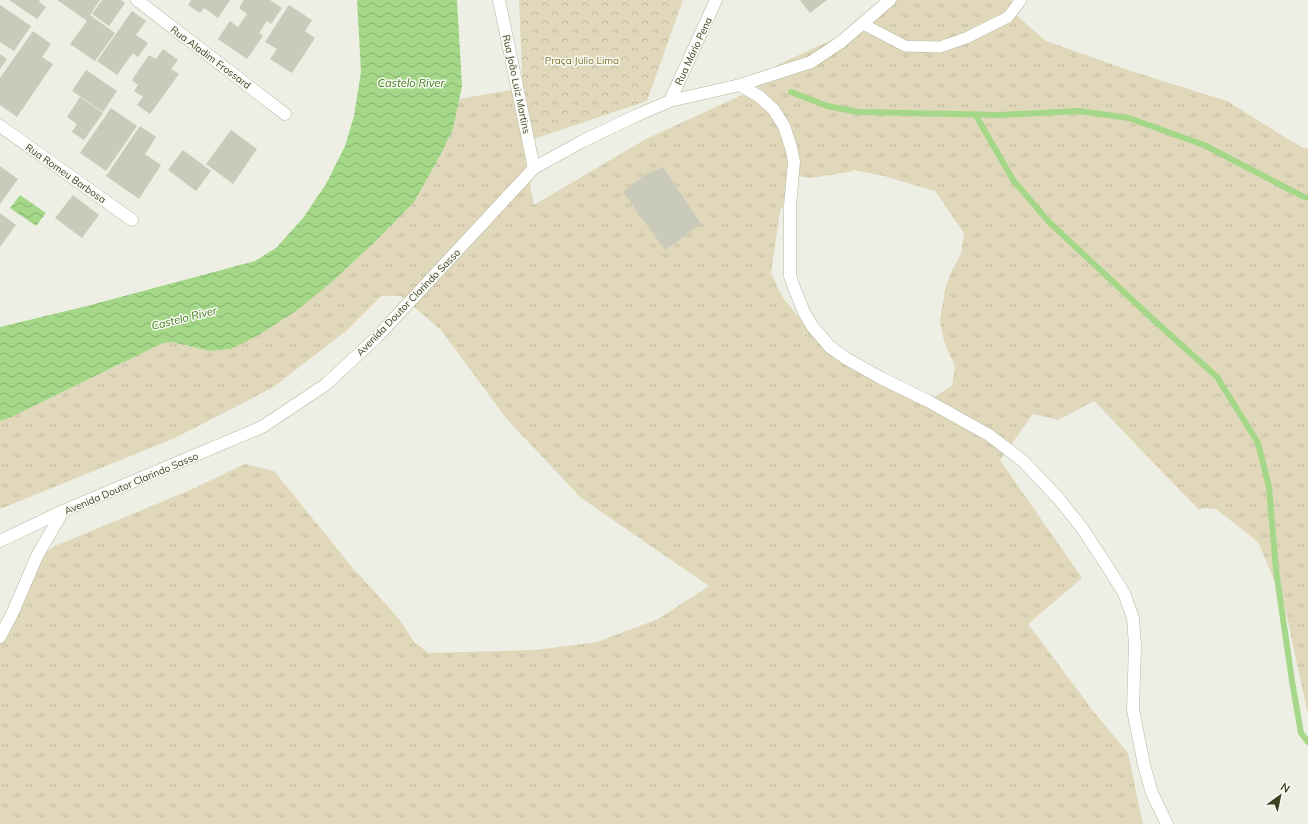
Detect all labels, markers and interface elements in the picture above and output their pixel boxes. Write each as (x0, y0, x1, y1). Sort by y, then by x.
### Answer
street label: Rua Mário Pena (672, 15, 715, 87)
street label: Rua Aladim Frossard (168, 23, 253, 92)
street label: Rua João Luiz Martins (500, 33, 533, 135)
park label: Praça Júlio Lima (545, 54, 619, 67)
water label: Castelo River (378, 76, 445, 90)
street label: Rua Romeu Barbosa (23, 141, 109, 206)
street label: Avenida Doutor Clarindo Sasso (354, 246, 463, 359)
water label: Castelo River (150, 303, 219, 333)
street label: Avenida Doutor Clarindo Sasso (62, 449, 200, 518)
north arrow (1260, 776, 1300, 816)
text: N (1278, 779, 1293, 796)

